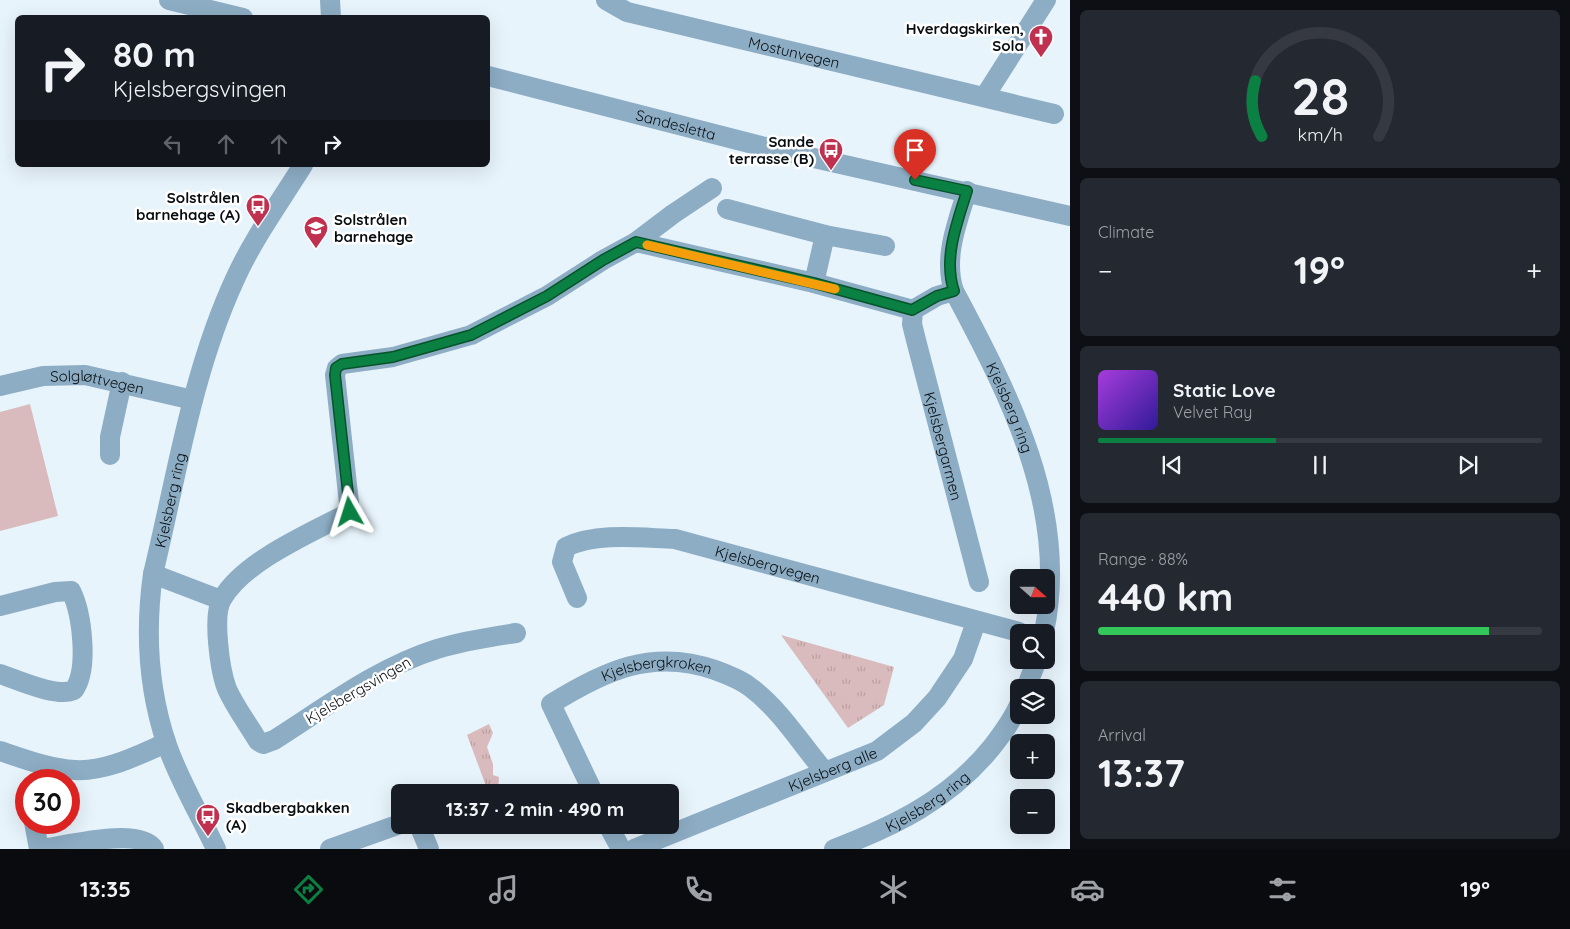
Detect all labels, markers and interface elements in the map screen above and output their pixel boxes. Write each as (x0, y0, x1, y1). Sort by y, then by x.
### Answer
place label: Hverdagskirken, Sola (906, 19, 1024, 55)
church icon: Hverdagskirken, Sola (1028, 24, 1054, 58)
text: 80 m (113, 32, 196, 76)
street label: Mostunvegen (747, 32, 842, 72)
icon: right (30, 35, 95, 100)
text: 28 (1291, 63, 1349, 128)
text: Kjelsbergsvingen (113, 75, 287, 103)
street label: Sandesletta (634, 105, 718, 144)
text: km/h (1297, 123, 1343, 145)
pin (894, 129, 936, 180)
icon: left (159, 130, 187, 158)
icon: ahead (212, 130, 240, 158)
icon: ahead (265, 130, 293, 158)
icon: right (318, 130, 346, 158)
place label: Sande terrasse (B) (729, 132, 814, 168)
icon: arrive (901, 136, 929, 164)
bus stop icon: Sande terrasse (B) (818, 137, 844, 171)
place label: Solstrålen barnehage (A) (136, 188, 240, 224)
bus stop icon: Solstrålen barnehage (A) (245, 193, 271, 227)
place label: Solstrålen barnehage (334, 210, 414, 246)
school or university icon: Solstrålen barnehage (303, 215, 329, 249)
text: Climate (1098, 222, 1154, 242)
text: 19° (1294, 246, 1345, 294)
text: − (1098, 253, 1113, 288)
text: + (1526, 253, 1542, 288)
street label: Kjelsberg ring (983, 359, 1038, 455)
street label: Solgløttvegen (50, 365, 146, 398)
text: Static Love (1173, 378, 1276, 402)
street label: Kjelsbergarmen (920, 390, 967, 502)
text: Velvet Ray (1173, 402, 1252, 422)
street label: Kjelsberg ring (150, 451, 189, 549)
icon: previous (1158, 451, 1186, 479)
icon: pause (1306, 451, 1334, 479)
icon: next (1454, 451, 1482, 479)
position arrow (323, 485, 375, 537)
street label: Kjelsbergvegen (713, 541, 823, 587)
text: Range · 88% (1098, 549, 1188, 569)
north arrow (1010, 569, 1055, 614)
map controls (1010, 569, 1055, 834)
text: 440 km (1098, 573, 1233, 621)
button: search (1010, 624, 1055, 669)
street label: Kjelsbergsvingen (302, 652, 414, 728)
street label: Kjelsbergkroken (598, 652, 715, 685)
button: layers (1010, 679, 1055, 724)
text: Arrival (1098, 725, 1146, 745)
button: + (1010, 734, 1055, 779)
street label: Kjelsberg alle (785, 743, 880, 795)
text: 13:37 (1098, 749, 1185, 797)
street label: Kjelsberg ring (882, 767, 973, 836)
speed limit sign: 30 (15, 769, 80, 834)
button: − (1010, 789, 1055, 834)
text: 13:37 · 2 min · 490 m (446, 797, 624, 821)
place label: Skadbergbakken (A) (226, 798, 350, 834)
bus stop icon: Skadbergbakken (A) (195, 803, 221, 837)
icon: directions (291, 872, 326, 907)
icon: music (486, 872, 521, 907)
icon: phone (681, 872, 716, 907)
icon: climate (876, 872, 911, 907)
icon: car (1070, 872, 1105, 907)
icon: filters (1265, 872, 1300, 907)
text: 13:35 (80, 875, 131, 903)
text: 19° (1460, 875, 1490, 903)

